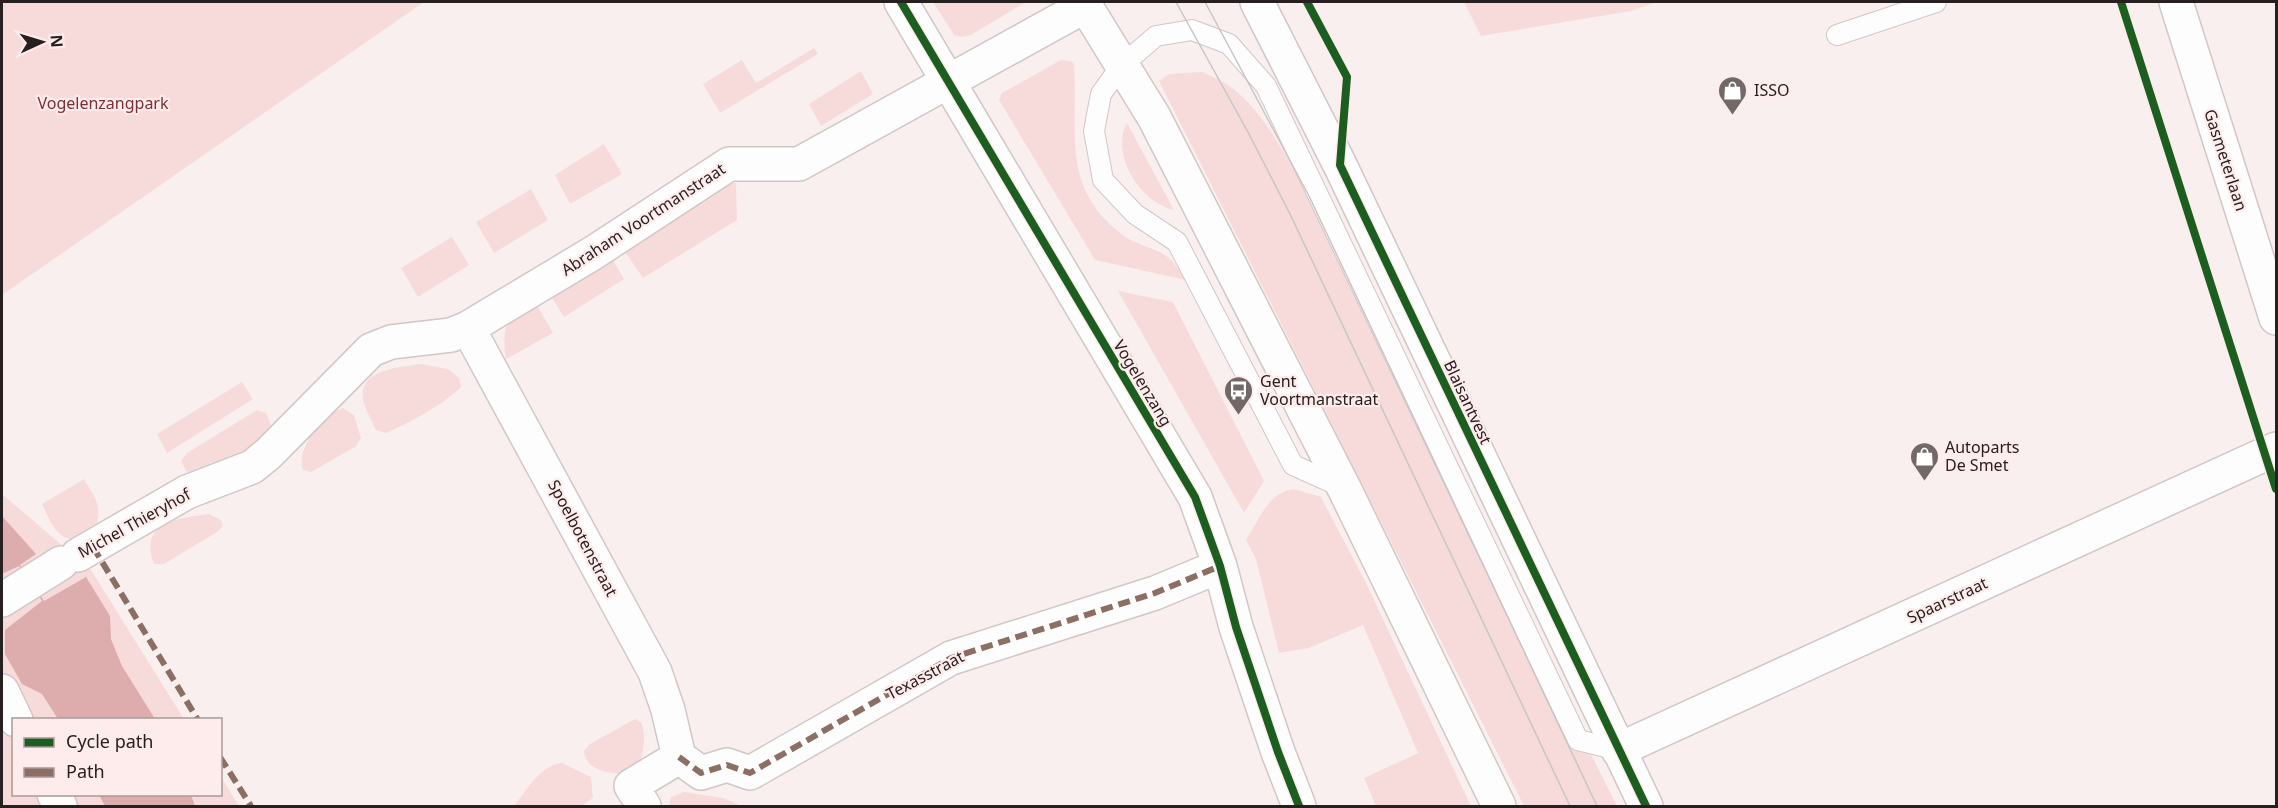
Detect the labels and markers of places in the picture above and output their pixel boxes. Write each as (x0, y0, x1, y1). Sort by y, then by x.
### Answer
shop icon: ISSO (1717, 74, 1749, 116)
place label: ISSO (1754, 79, 1790, 101)
place label: Gent Voortmanstraat (1260, 370, 1379, 410)
bus stop icon: Gent Voortmanstraat (1223, 374, 1255, 416)
place label: Autoparts De Smet (1945, 436, 2019, 476)
shop icon: Autoparts De Smet (1908, 440, 1940, 482)

